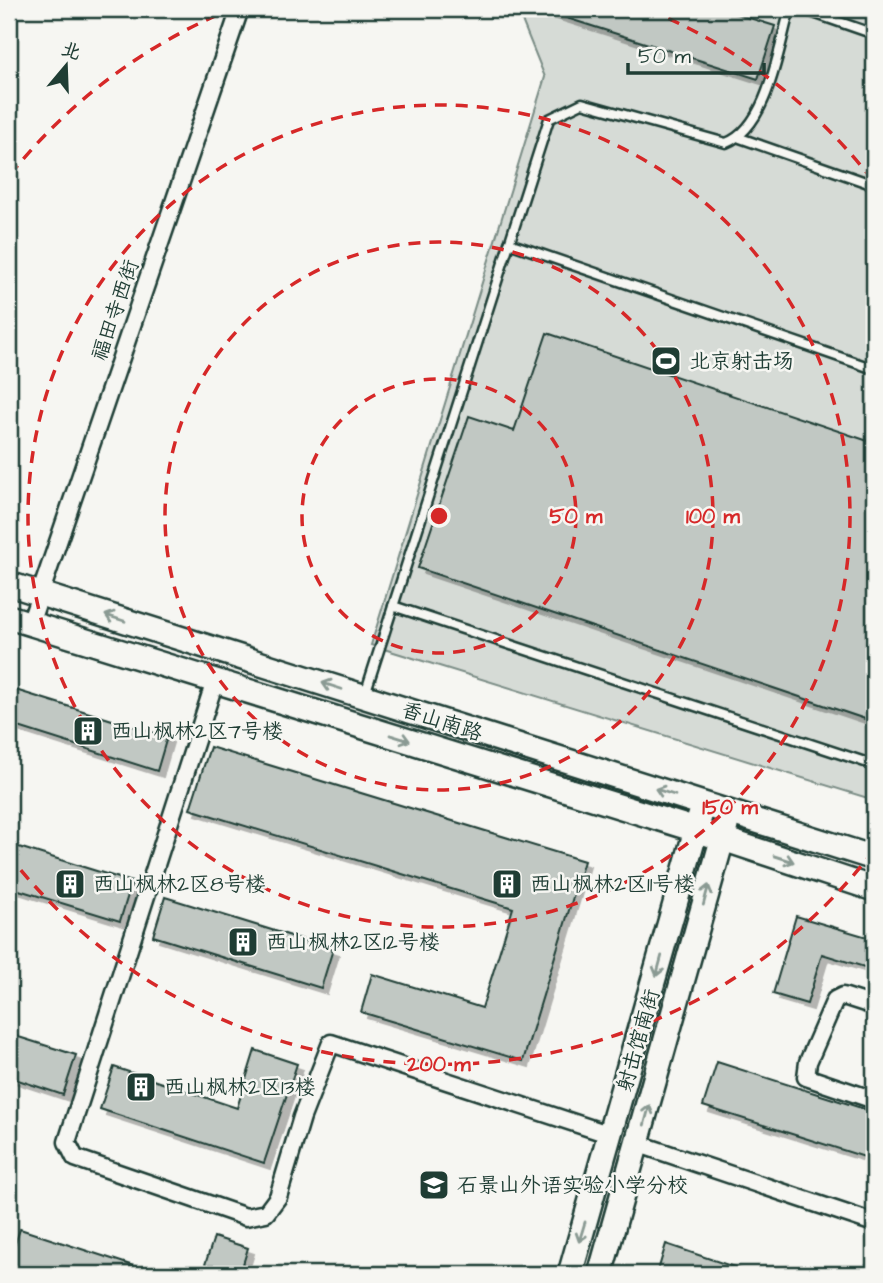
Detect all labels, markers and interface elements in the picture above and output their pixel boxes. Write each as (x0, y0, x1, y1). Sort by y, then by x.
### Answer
north arrow (32, 32, 102, 102)
scale bar (628, 32, 764, 76)
text: 北 (58, 35, 84, 67)
text: 50 m (638, 42, 692, 71)
street label: 福田寺西街 (85, 256, 146, 365)
sports icon: 北京射击场 (649, 344, 683, 378)
place label: 北京射击场 (689, 347, 794, 376)
text: 50 m (550, 502, 603, 531)
text: 100 m (686, 502, 741, 531)
centre of rings (427, 504, 451, 528)
one-way arrow (104, 610, 126, 623)
one-way arrow (321, 679, 343, 692)
street label: 香山南路 (397, 695, 486, 748)
building icon: 西山枫林2区7号楼 (71, 714, 105, 748)
place label: 西山枫林2区7号楼 (111, 717, 283, 746)
one-way arrow (388, 732, 410, 745)
one-way arrow (655, 785, 677, 798)
text: 150 m (702, 793, 758, 822)
one-way arrow (773, 854, 795, 866)
building icon: 西山枫林2区8号楼 (53, 867, 87, 901)
building icon: 西山枫林2区11号楼 (490, 867, 524, 901)
place label: 西山枫林2区8号楼 (93, 870, 266, 899)
place label: 西山枫林2区11号楼 (530, 870, 694, 899)
one-way arrow (700, 884, 713, 907)
building icon: 西山枫林2区12号楼 (226, 925, 260, 959)
place label: 西山枫林2区12号楼 (266, 928, 440, 957)
one-way arrow (652, 954, 665, 977)
street label: 射击馆南街 (610, 986, 667, 1095)
text: 200 m (406, 1050, 471, 1079)
building icon: 西山枫林2区13楼 (124, 1070, 158, 1104)
place label: 西山枫林2区13楼 (164, 1073, 315, 1102)
one-way arrow (641, 1104, 654, 1127)
school or university icon: 石景山外语实验小学分校 (417, 1168, 451, 1202)
place label: 石景山外语实验小学分校 (457, 1171, 688, 1200)
one-way arrow (575, 1221, 588, 1243)

